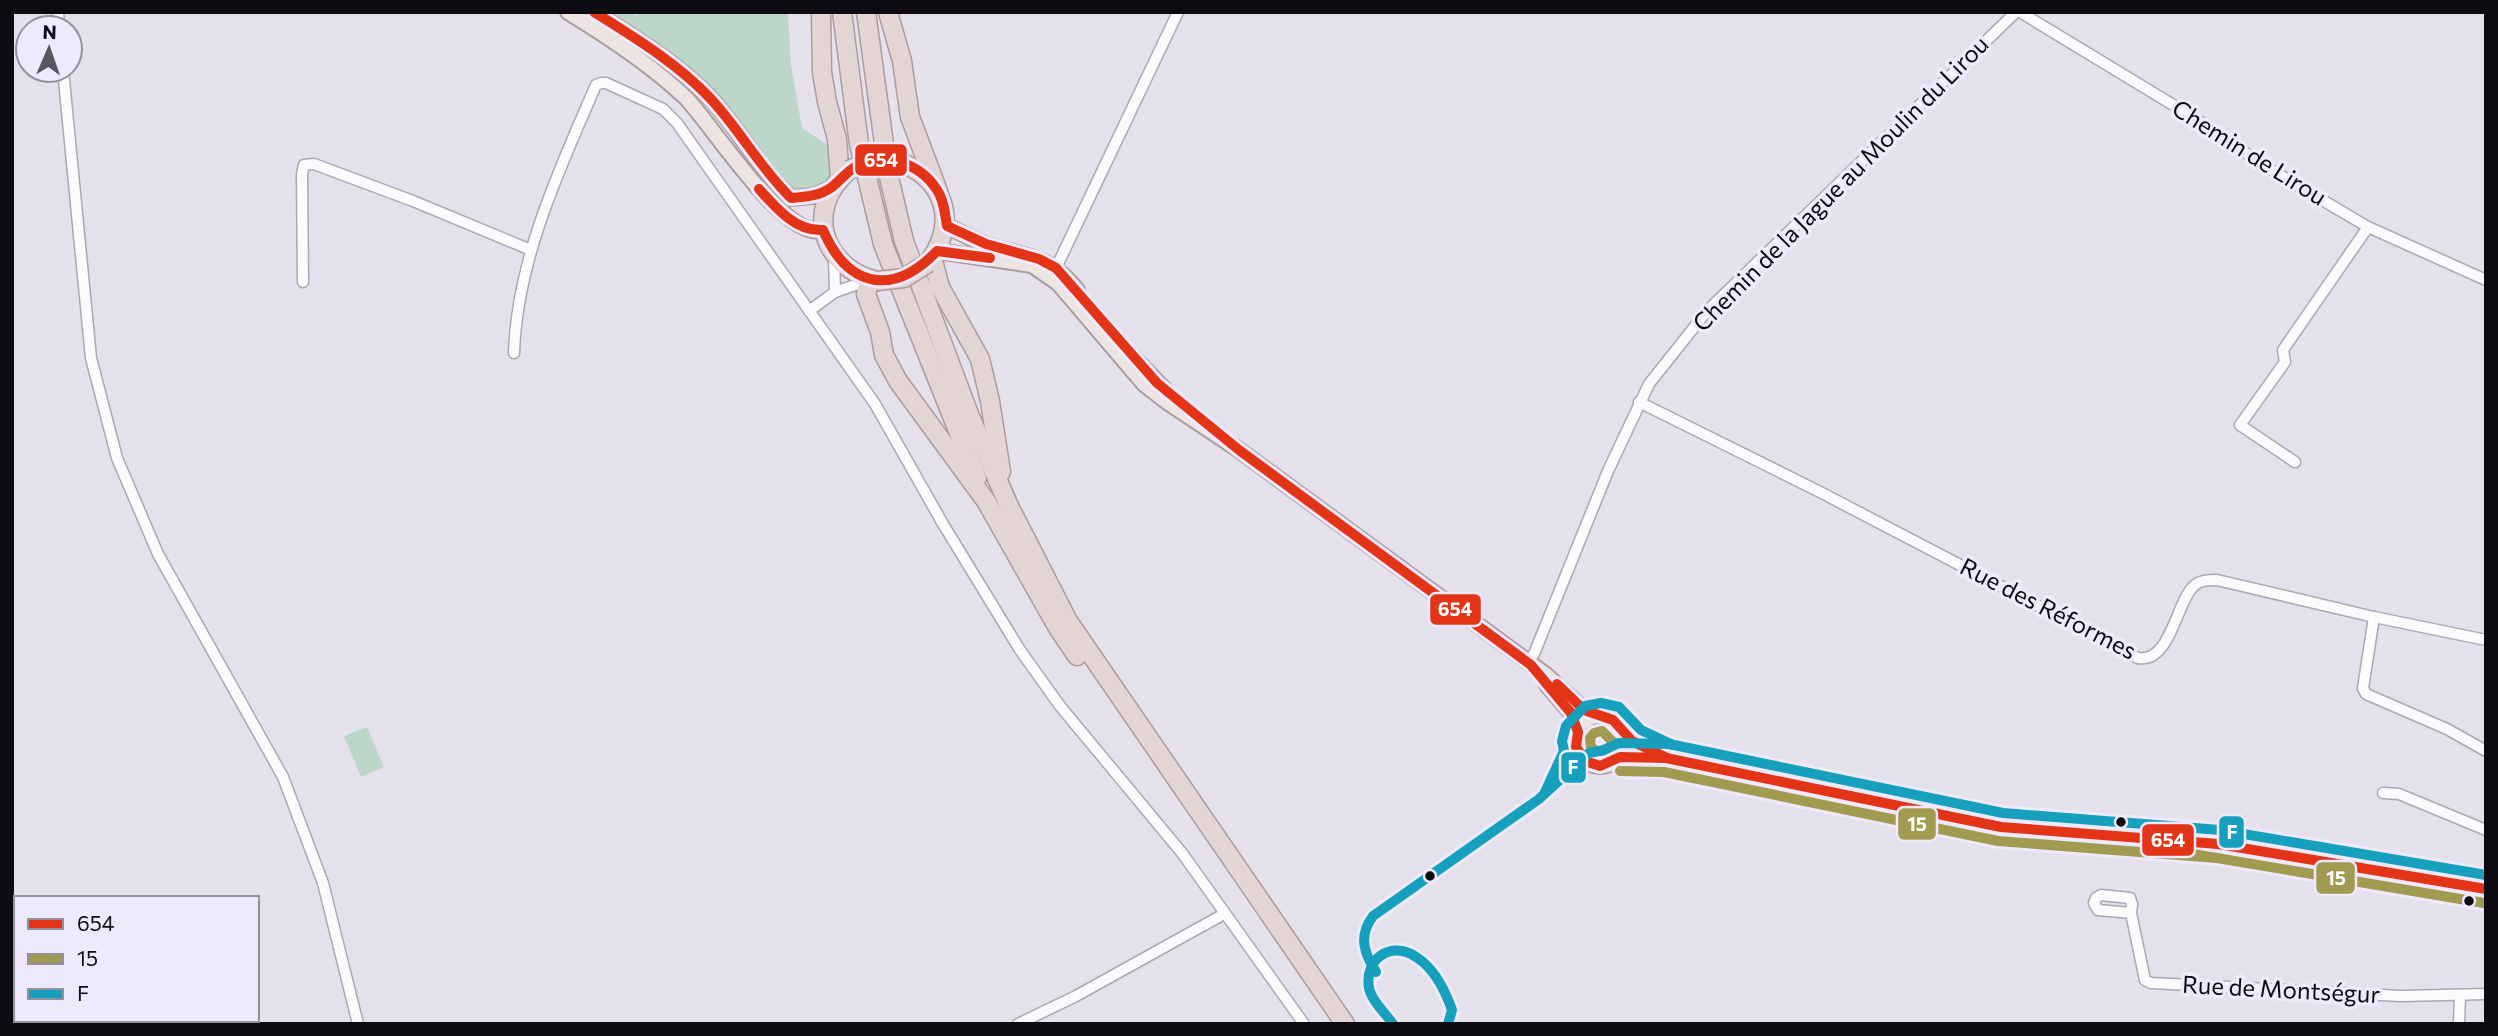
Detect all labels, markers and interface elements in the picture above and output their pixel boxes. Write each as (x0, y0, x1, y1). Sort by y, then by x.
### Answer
north arrow (14, 14, 84, 84)
text: N (42, 20, 57, 43)
street label: Chemin de la Jague au Moulin du Lirou (1686, 29, 1994, 337)
street label: Chemin de Lirou (2167, 93, 2332, 211)
line badge: 654 (854, 143, 908, 177)
text: 654 (864, 148, 899, 171)
street label: Rue des Réformes (1956, 551, 2142, 665)
line badge: 654 (1429, 593, 1482, 626)
text: 654 (1438, 597, 1473, 620)
line badge: F (1560, 751, 1587, 784)
text: F (1568, 755, 1579, 778)
line badge: 15 (1897, 807, 1937, 841)
text: 15 (1907, 812, 1927, 835)
unlabelled marker (2114, 815, 2128, 829)
line badge: F (2218, 815, 2245, 849)
text: F (2227, 820, 2238, 843)
line badge: 654 (2141, 823, 2195, 857)
text: 654 (2151, 828, 2186, 851)
line badge: 15 (2315, 861, 2356, 895)
text: 15 (2326, 866, 2346, 889)
unlabelled marker (1423, 869, 1437, 883)
unlabelled marker (2462, 894, 2476, 908)
legend (14, 896, 259, 1022)
text: 654 (77, 910, 115, 935)
text: 15 (77, 945, 98, 970)
street label: Rue de Montségur (2181, 969, 2381, 1008)
text: F (77, 980, 89, 1005)

